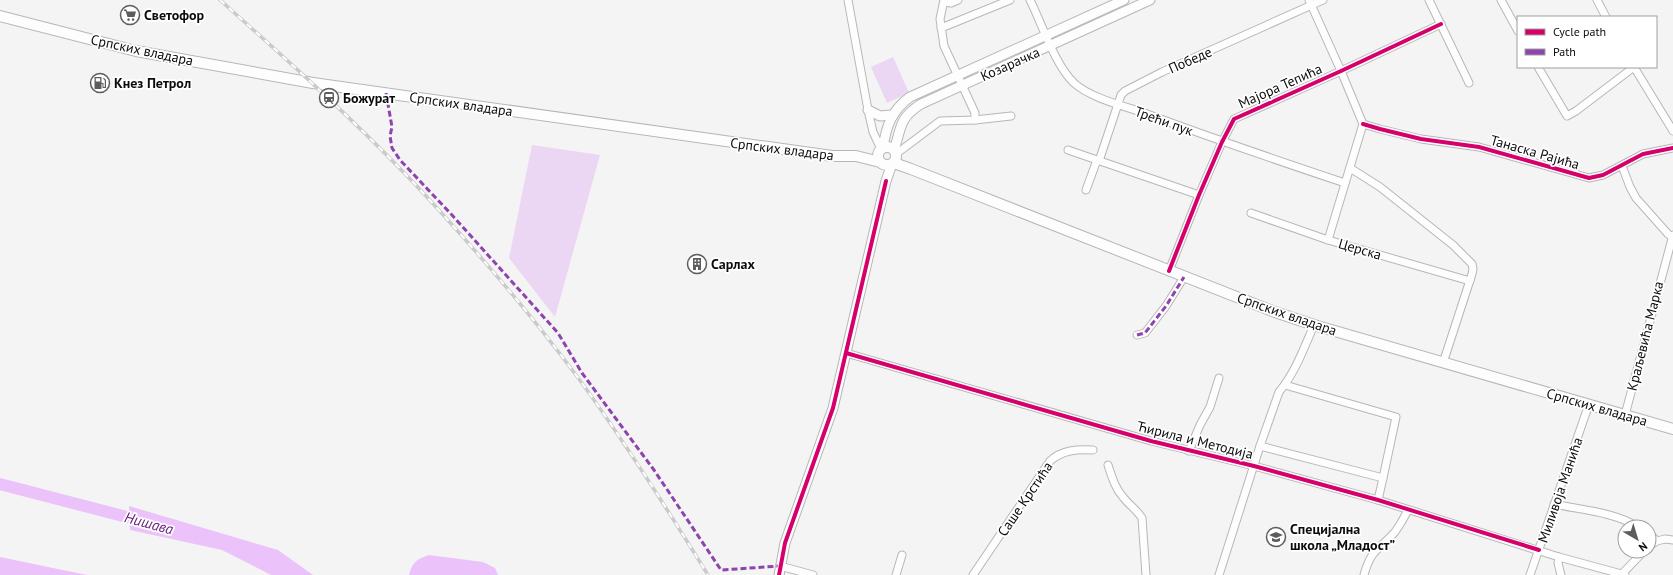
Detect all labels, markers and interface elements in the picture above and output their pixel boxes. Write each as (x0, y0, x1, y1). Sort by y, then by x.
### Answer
supermarket icon: Светофор (119, 4, 141, 26)
place label: Светофор (144, 6, 205, 24)
legend (1517, 16, 1657, 68)
text: Cycle path (1553, 24, 1606, 39)
street label: Српских владара (89, 30, 195, 70)
street label: Победе (1165, 42, 1215, 78)
street label: Козарачка (977, 43, 1043, 85)
text: Path (1553, 44, 1576, 59)
street label: Мајора Тепића (1235, 59, 1325, 113)
fuel station icon: Кнез Петрол (89, 72, 111, 94)
place label: Кнез Петрол (114, 74, 191, 92)
station icon: Божурат (318, 87, 340, 109)
street label: Српских владара (408, 88, 514, 120)
place label: Божурат (343, 89, 395, 107)
street label: Трећи пук (1132, 102, 1196, 140)
street label: Танаска Рајића (1488, 131, 1582, 173)
street label: Српских владара (729, 134, 835, 164)
street label: Церска (1336, 234, 1384, 264)
building icon: Сарлах (686, 253, 708, 275)
place label: Сарлах (711, 255, 755, 273)
street label: Краљевића Марка (1623, 279, 1667, 393)
street label: Српских владара (1235, 289, 1339, 340)
street label: Српских владара (1544, 384, 1650, 430)
street label: Ћирила и Методија (1135, 417, 1255, 463)
street label: Миливоја Манића (1534, 435, 1586, 545)
street label: Саше Крстића (993, 458, 1057, 540)
water label: Нишава (122, 507, 176, 539)
north arrow (1617, 519, 1657, 559)
place label: Специјална школа „Младост” (1290, 520, 1395, 554)
school or university icon: Специјална школа „Младост” (1265, 526, 1287, 548)
text: N (1636, 539, 1650, 555)

